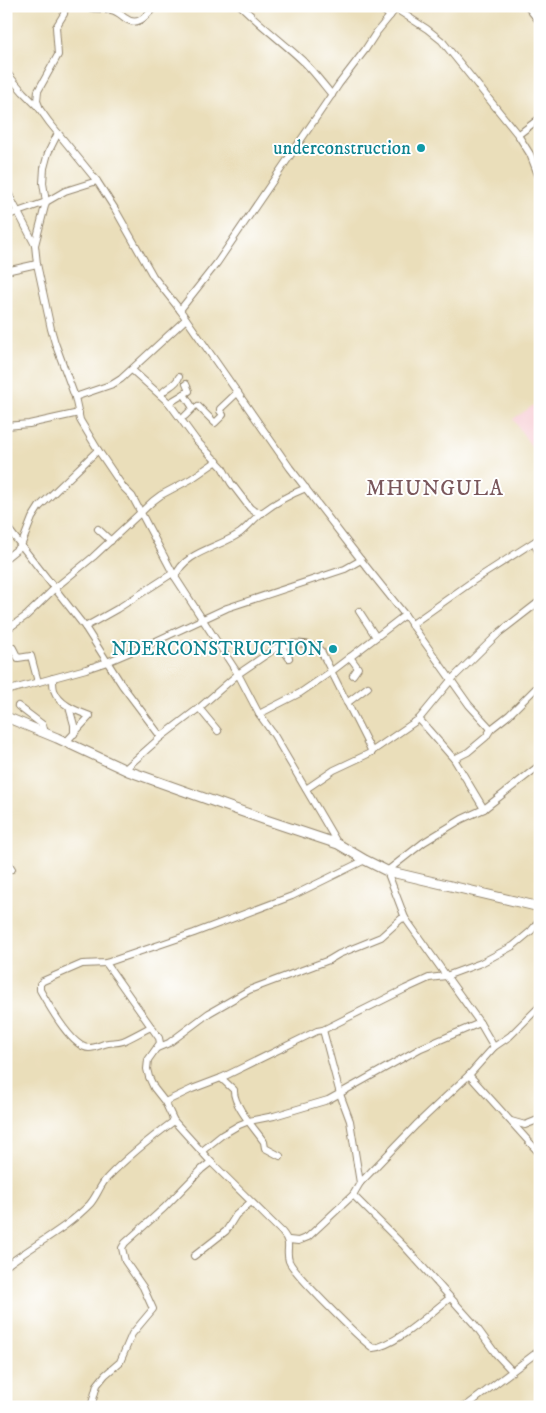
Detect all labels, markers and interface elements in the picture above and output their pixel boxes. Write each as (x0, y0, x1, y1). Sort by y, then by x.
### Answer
place label: underconstruction (273, 137, 411, 160)
marker: underconstruction (415, 142, 427, 154)
district label: MHUNGULA (366, 476, 504, 502)
place label: NDERCONSTRUCTION (111, 638, 323, 661)
marker: NDERCONSTRUCTION (327, 643, 339, 655)

